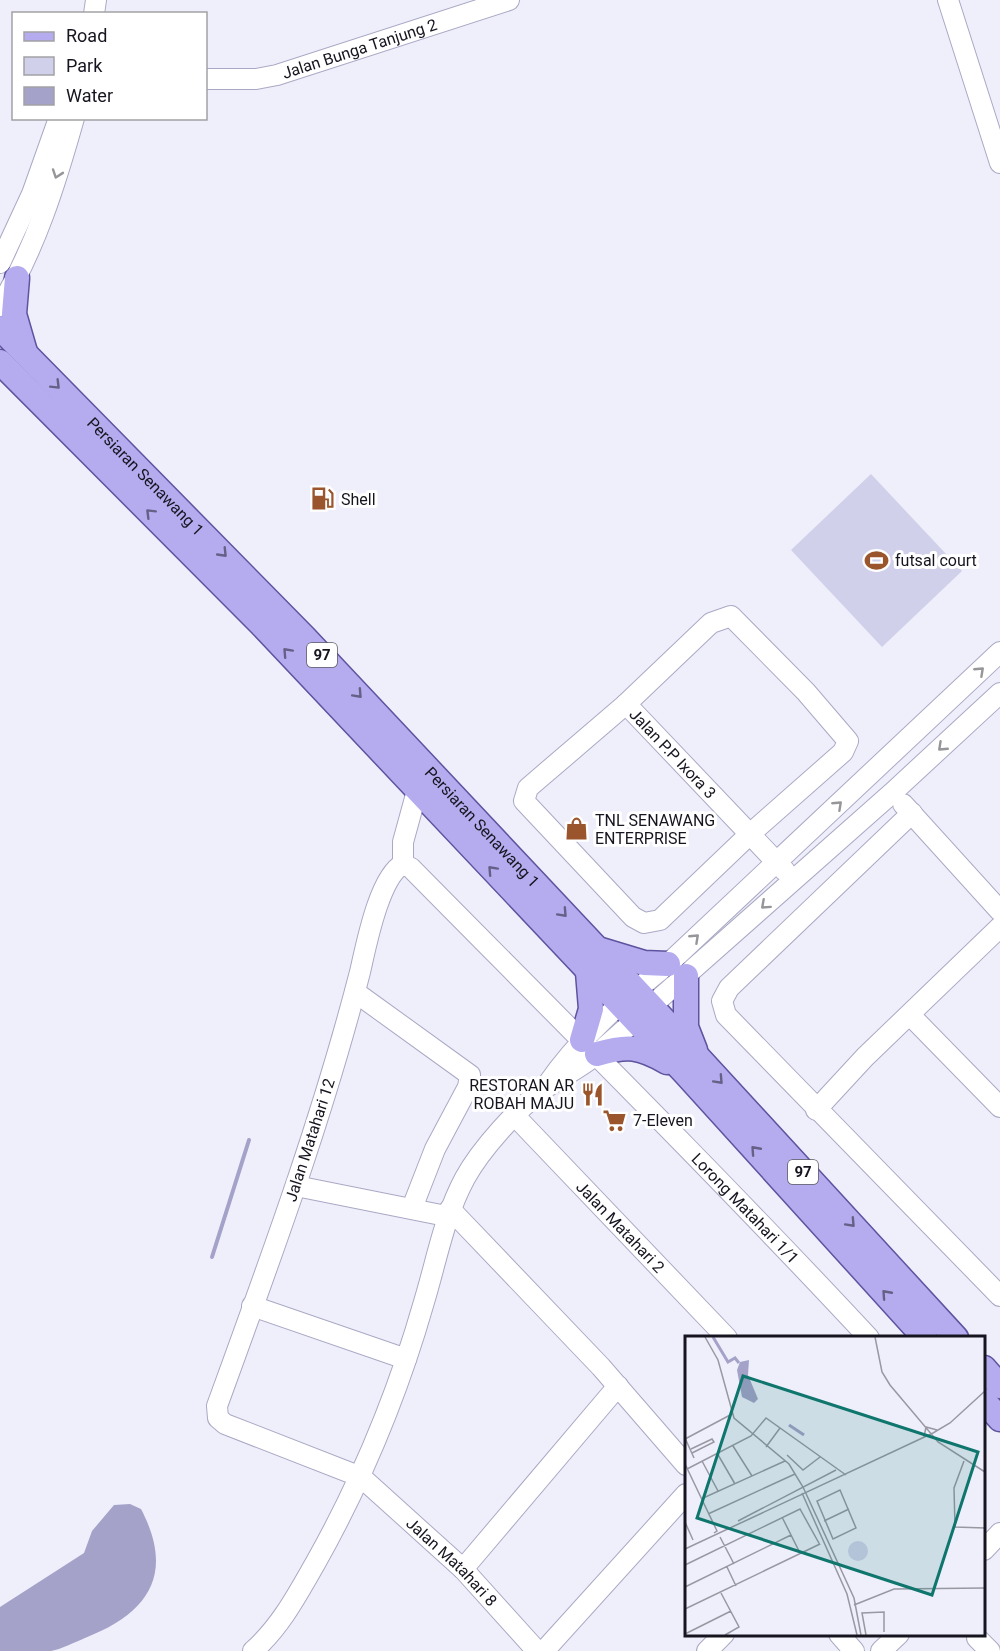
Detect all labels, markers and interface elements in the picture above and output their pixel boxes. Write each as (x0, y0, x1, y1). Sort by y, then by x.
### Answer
legend (12, 12, 207, 120)
street label: Jalan Bunga Tanjung 2 (280, 14, 439, 82)
text: Road (66, 25, 107, 46)
text: Park (66, 55, 103, 76)
text: Water (66, 85, 113, 106)
one-way arrow (51, 168, 64, 179)
one-way arrow (48, 377, 59, 388)
street label: Persiaran Senawang 1 (84, 413, 208, 539)
fuel station icon: Shell (310, 486, 336, 512)
place label: Shell (341, 490, 376, 509)
one-way arrow (146, 509, 156, 520)
one-way arrow (215, 546, 226, 557)
sports icon: futsal court (864, 547, 890, 573)
place label: futsal court (895, 551, 977, 570)
road number: 97 (307, 643, 337, 667)
one-way arrow (283, 648, 294, 658)
one-way arrow (973, 667, 983, 678)
one-way arrow (350, 686, 361, 697)
street label: Jalan P.P Ixora 3 (626, 704, 720, 802)
one-way arrow (938, 740, 948, 751)
street label: Persiaran Senawang 1 (421, 763, 544, 891)
one-way arrow (831, 801, 842, 812)
place label: TNL SENAWANG ENTERPRISE (595, 811, 715, 848)
shop icon: TNL SENAWANG ENTERPRISE (564, 816, 590, 842)
one-way arrow (488, 867, 499, 877)
one-way arrow (761, 898, 772, 909)
one-way arrow (556, 906, 567, 916)
one-way arrow (689, 934, 699, 945)
one-way arrow (712, 1073, 723, 1084)
street label: Jalan Matahari 12 (281, 1076, 339, 1204)
place label: RESTORAN AR ROBAH MAJU (469, 1076, 574, 1113)
restaurant icon: RESTORAN AR ROBAH MAJU (579, 1081, 605, 1107)
supermarket icon: 7-Eleven (602, 1107, 628, 1133)
place label: 7-Eleven (633, 1111, 693, 1130)
one-way arrow (751, 1146, 762, 1157)
street label: Lorong Matahari 1/1 (688, 1149, 803, 1267)
road number: 97 (788, 1160, 818, 1184)
street label: Jalan Matahari 2 (573, 1177, 669, 1276)
one-way arrow (844, 1217, 855, 1227)
one-way arrow (882, 1290, 893, 1301)
inset map (685, 1336, 985, 1636)
street label: Jalan Matahari 8 (403, 1513, 501, 1610)

